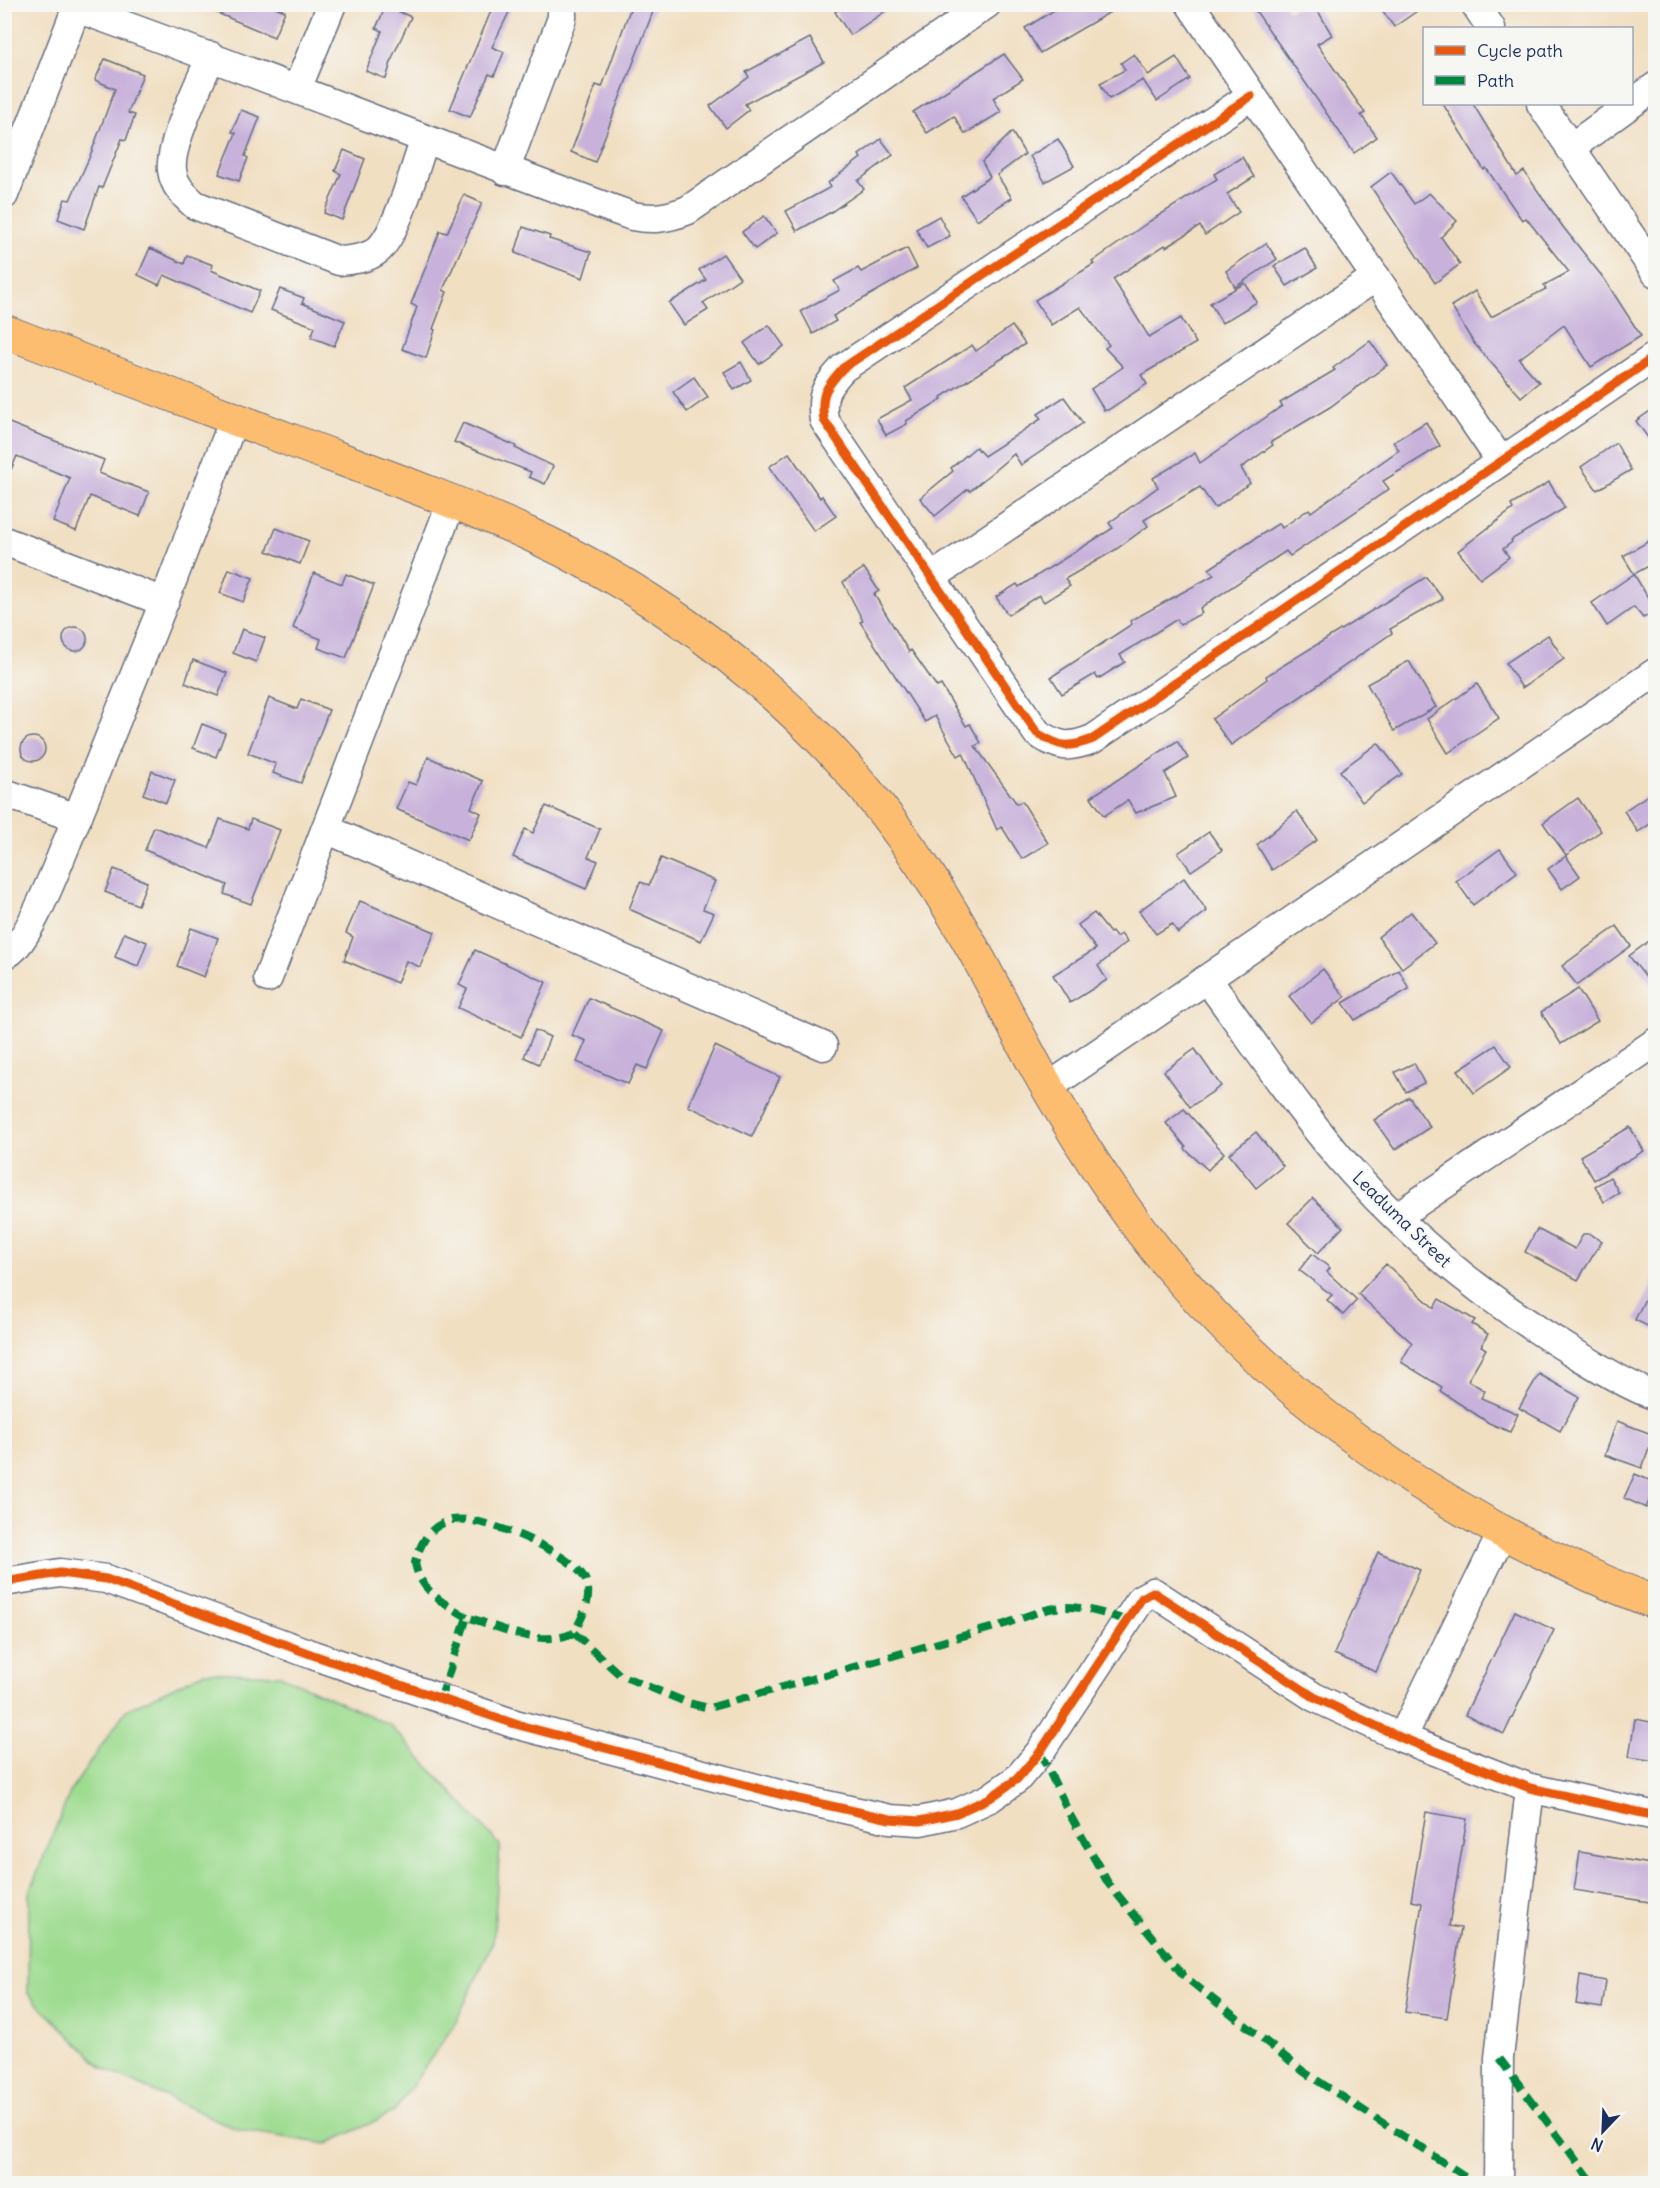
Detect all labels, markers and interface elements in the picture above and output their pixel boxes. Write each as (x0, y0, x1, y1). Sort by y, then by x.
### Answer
legend (1423, 27, 1633, 105)
text: Cycle path (1477, 39, 1563, 62)
text: Path (1477, 69, 1514, 92)
street label: Leaduma Street (1348, 1166, 1456, 1272)
north arrow (1573, 2101, 1633, 2161)
text: N (1588, 2133, 1606, 2156)

